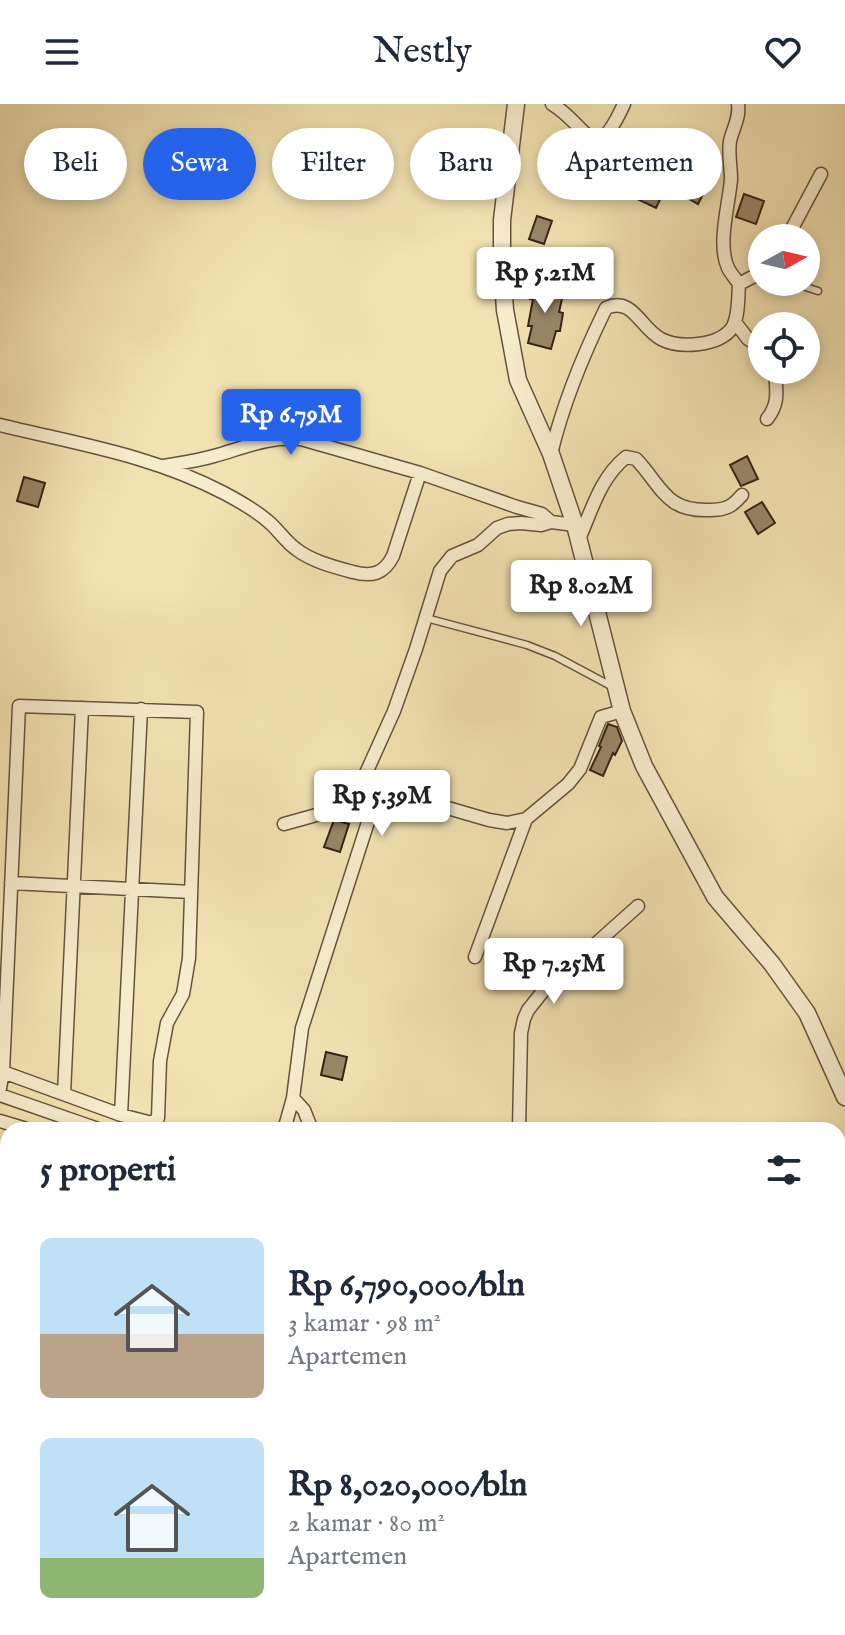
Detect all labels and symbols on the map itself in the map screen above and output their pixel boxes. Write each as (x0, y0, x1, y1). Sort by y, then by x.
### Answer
north arrow (748, 224, 820, 296)
pin: Rp 5.21M (462, 247, 628, 315)
pin: Rp 6.79M (208, 389, 374, 457)
pin: Rp 8.02M (498, 560, 664, 628)
pin: Rp 5.39M (299, 770, 465, 838)
pin: Rp 7.25M (471, 938, 637, 1006)

